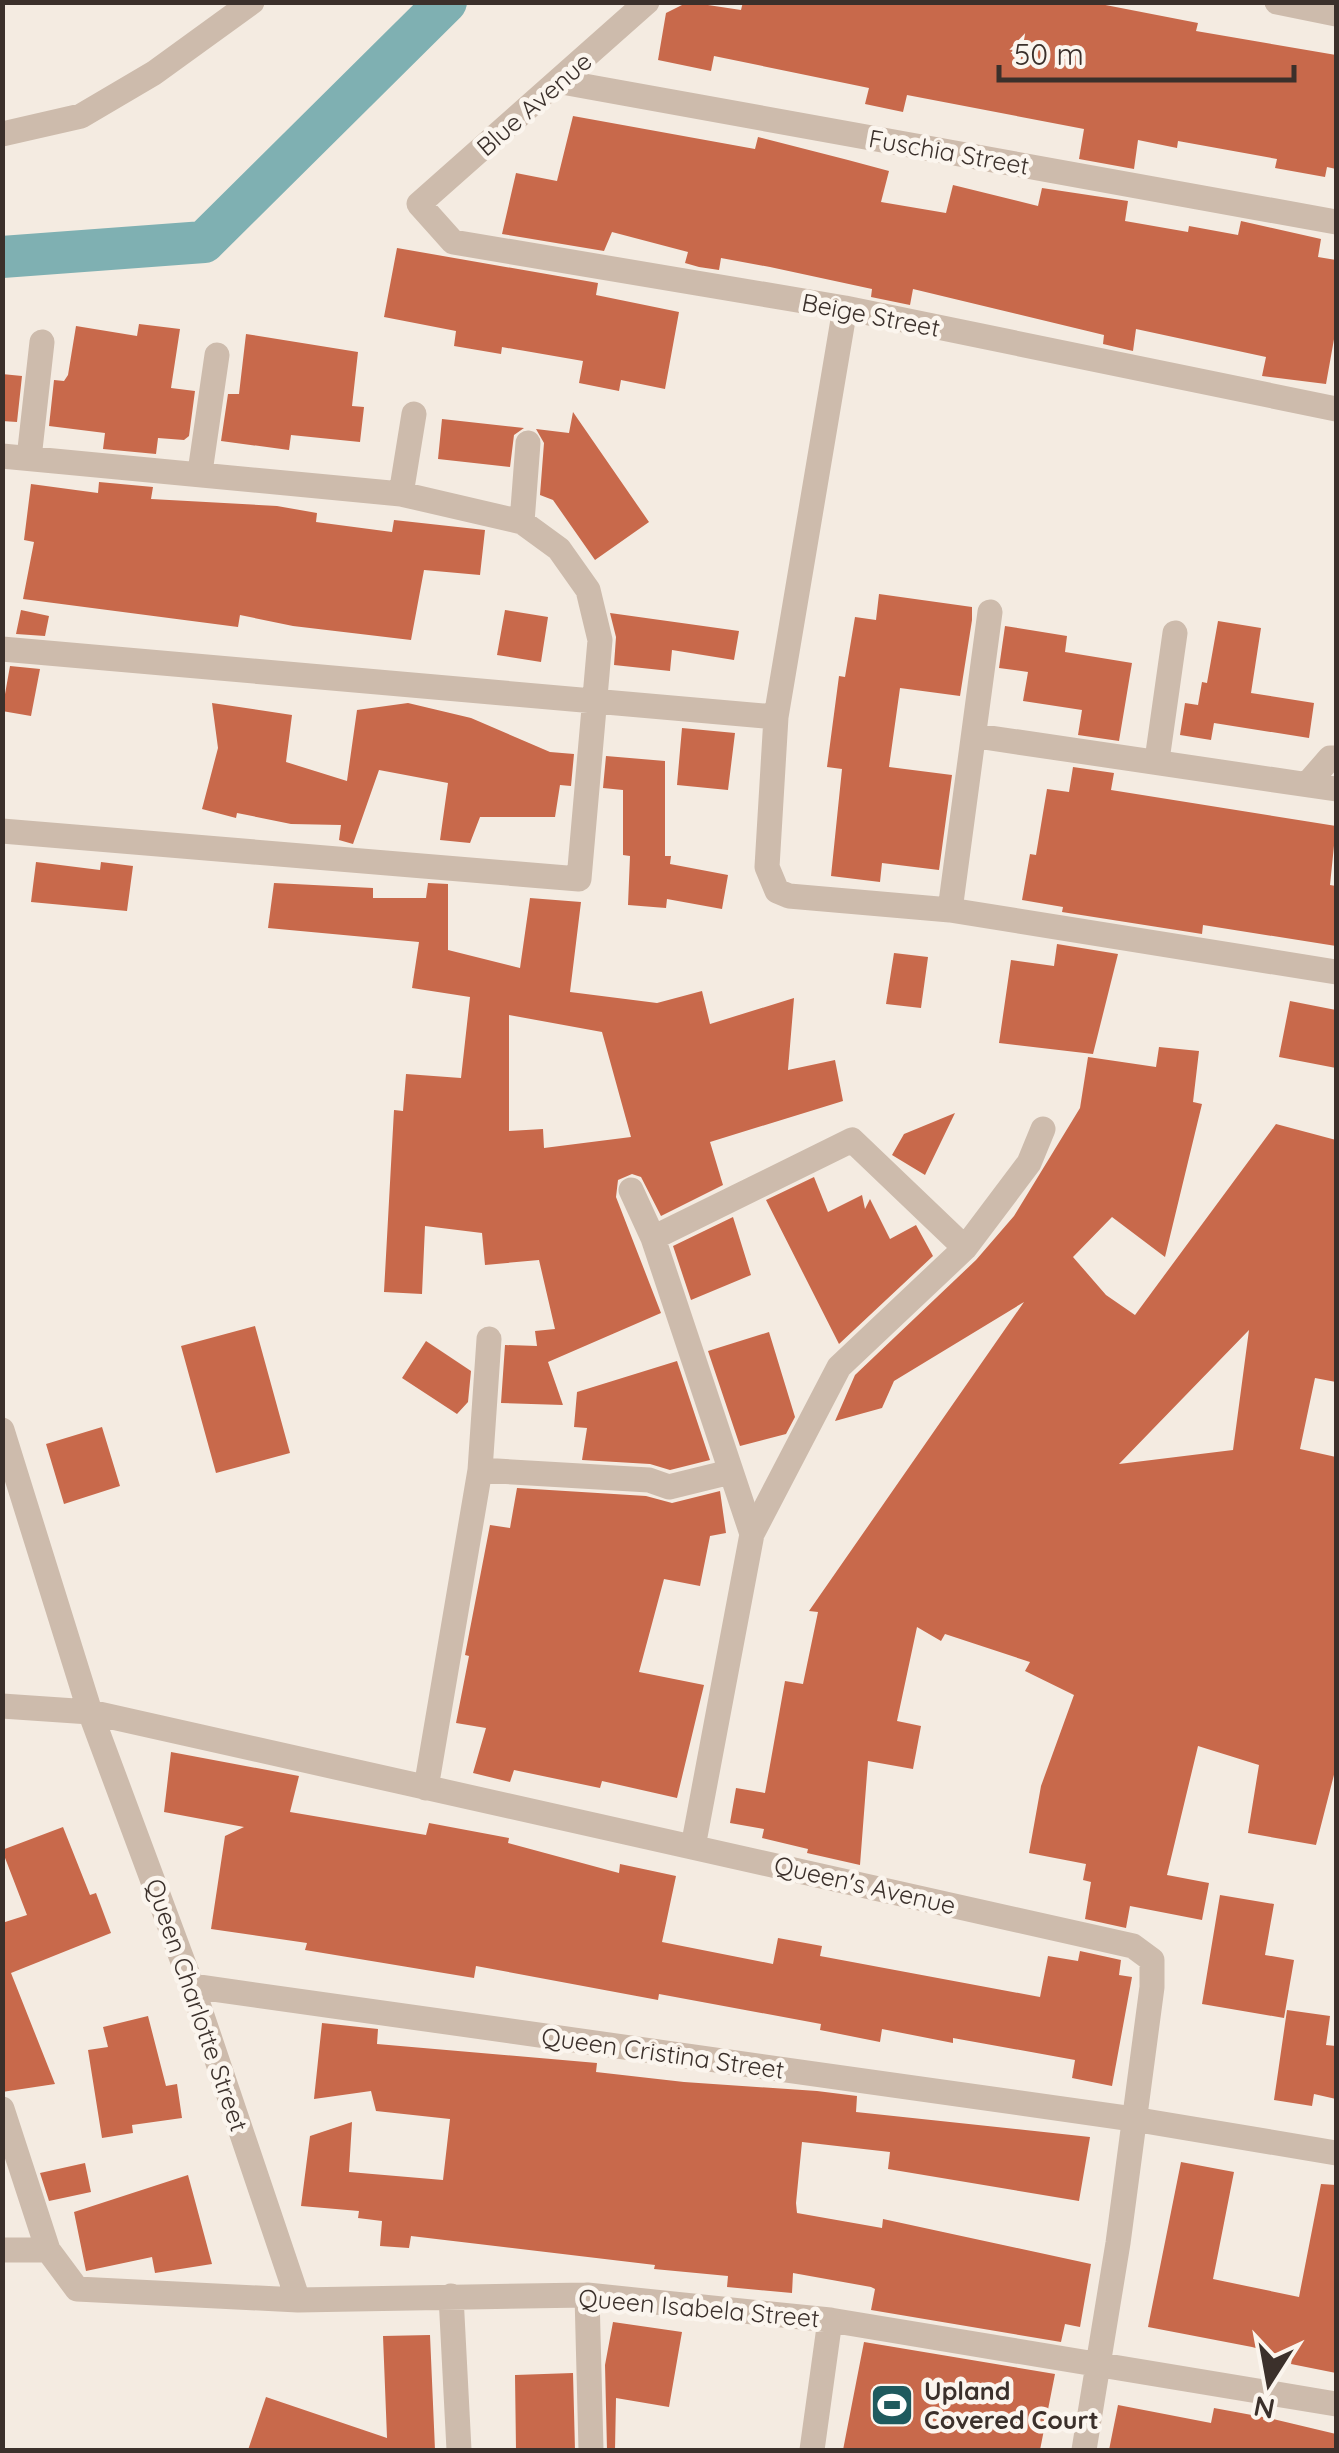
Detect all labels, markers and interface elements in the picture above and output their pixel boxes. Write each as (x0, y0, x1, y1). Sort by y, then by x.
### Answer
scale bar (999, 20, 1294, 82)
text: 50 m (1014, 35, 1084, 73)
street label: Blue Avenue (470, 45, 598, 162)
street label: Fuschia Street (866, 122, 1032, 181)
street label: Beige Street (799, 286, 943, 343)
street label: Queen's Avenue (771, 1849, 959, 1920)
street label: Queen Charlotte Street (140, 1874, 255, 2135)
street label: Queen Cristina Street (540, 2020, 786, 2085)
street label: Queen Isabela Street (577, 2282, 821, 2333)
north arrow (1219, 2333, 1319, 2433)
place label: Upland Covered Court (924, 2375, 1099, 2435)
sports icon: Upland Covered Court (869, 2382, 915, 2428)
text: N (1251, 2389, 1278, 2427)

